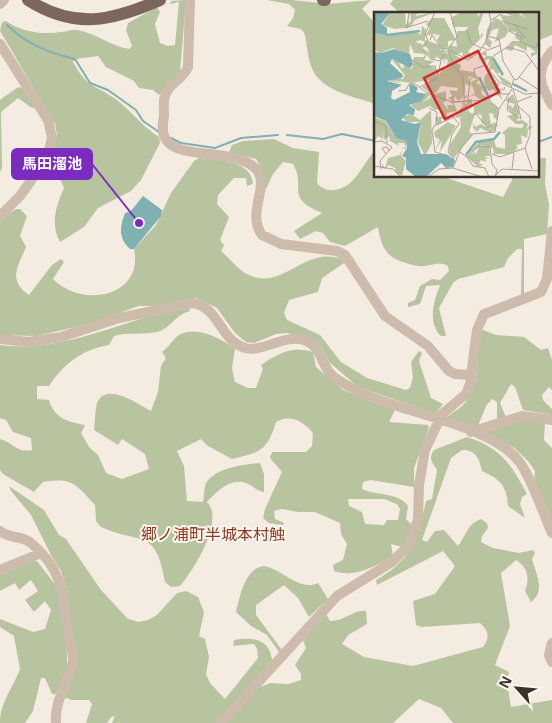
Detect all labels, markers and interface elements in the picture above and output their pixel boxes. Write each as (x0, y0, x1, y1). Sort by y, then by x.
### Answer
inset map (374, 12, 540, 178)
callout: 馬田溜池 (12, 149, 92, 179)
text: 馬田溜池 (22, 153, 82, 173)
district label: 郷ノ浦町半城本村触 (141, 523, 285, 545)
north arrow (492, 663, 542, 713)
text: N (494, 672, 516, 691)

